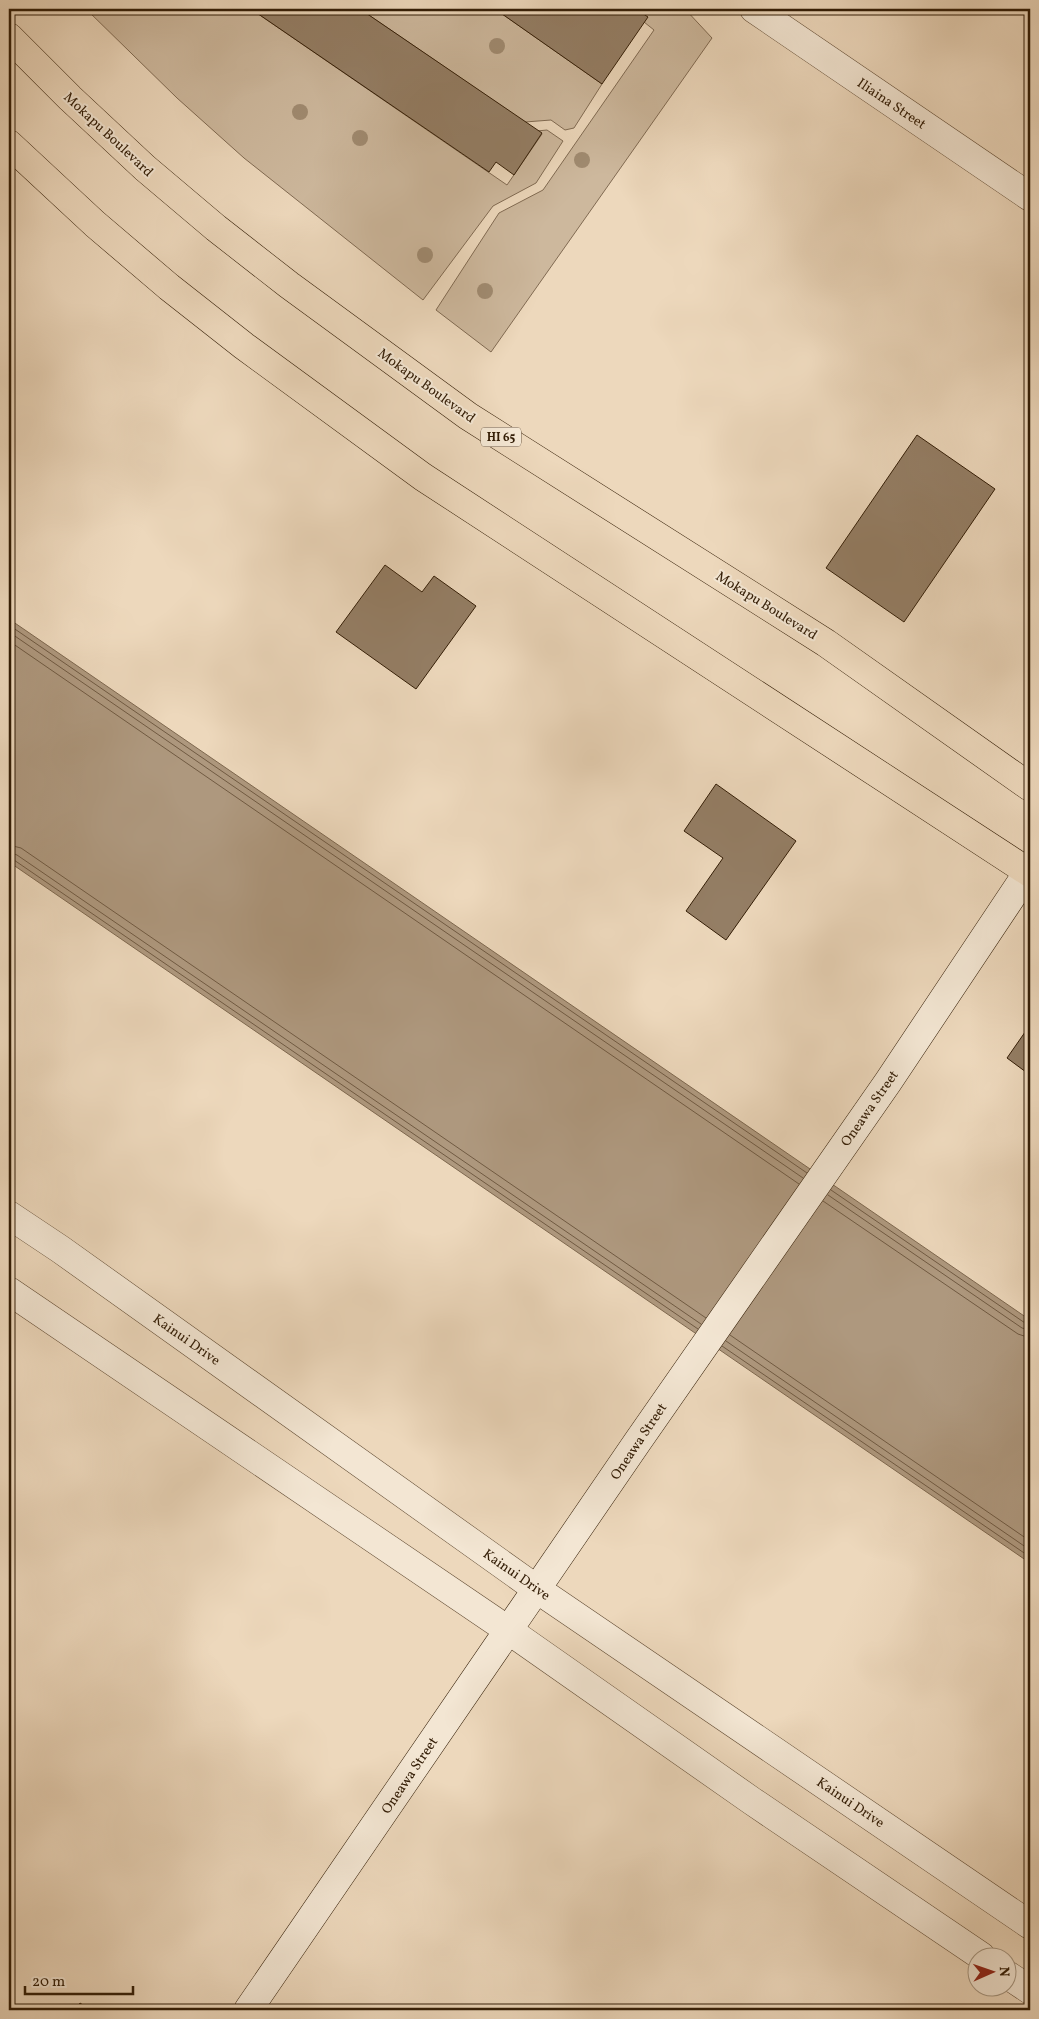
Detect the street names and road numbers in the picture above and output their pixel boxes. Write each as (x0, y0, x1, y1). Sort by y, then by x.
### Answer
street label: Iliaina Street (853, 74, 929, 134)
street label: Mokapu Boulevard (59, 89, 157, 182)
street label: Mokapu Boulevard (374, 344, 479, 428)
road number: HI 65 (481, 428, 521, 447)
street label: Mokapu Boulevard (712, 567, 821, 645)
street label: Oneawa Street (837, 1067, 904, 1151)
street label: Kainui Drive (149, 1310, 224, 1371)
street label: Oneawa Street (606, 1400, 672, 1484)
street label: Kainui Drive (479, 1545, 554, 1606)
street label: Oneawa Street (377, 1734, 443, 1818)
street label: Kainui Drive (812, 1774, 888, 1833)

